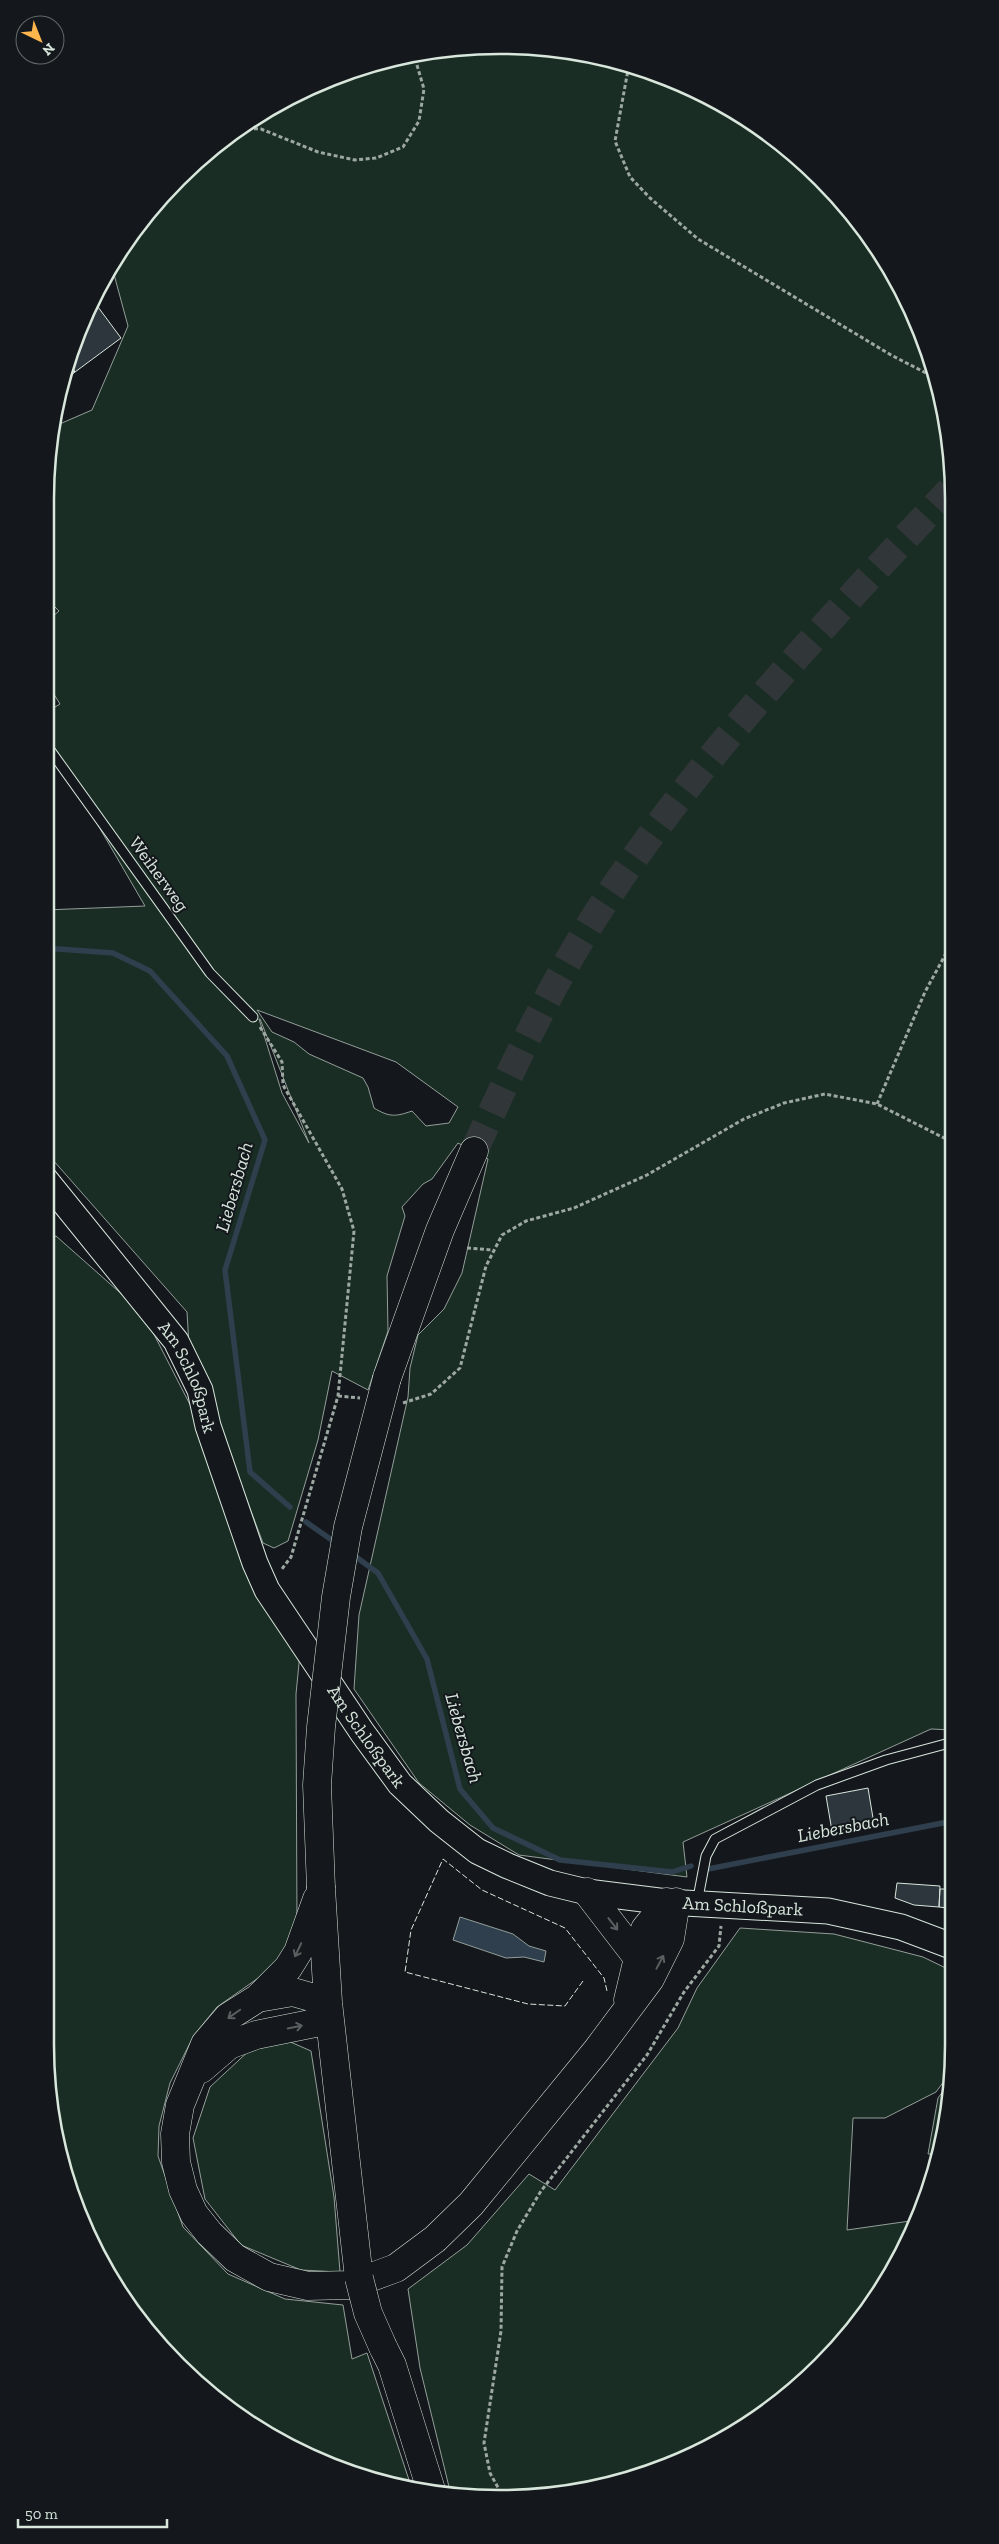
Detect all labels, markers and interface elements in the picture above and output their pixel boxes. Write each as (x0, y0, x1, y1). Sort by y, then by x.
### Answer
north arrow (15, 15, 65, 65)
text: N (39, 39, 58, 59)
street label: Weiherweg (124, 832, 194, 916)
water label: Liebersbach (210, 1139, 258, 1235)
street label: Am Schloßpark (153, 1317, 221, 1436)
street label: Am Schloßpark (323, 1681, 410, 1792)
water label: Liebersbach (440, 1690, 488, 1786)
water label: Liebersbach (795, 1807, 891, 1847)
street label: Am Schloßpark (682, 1892, 804, 1921)
one-way arrow (607, 1917, 618, 1930)
one-way arrow (292, 1942, 302, 1957)
one-way arrow (656, 1955, 665, 1970)
one-way arrow (227, 2009, 241, 2019)
one-way arrow (287, 2022, 303, 2031)
scale bar (18, 2496, 166, 2528)
text: 50 m (25, 2505, 58, 2523)

